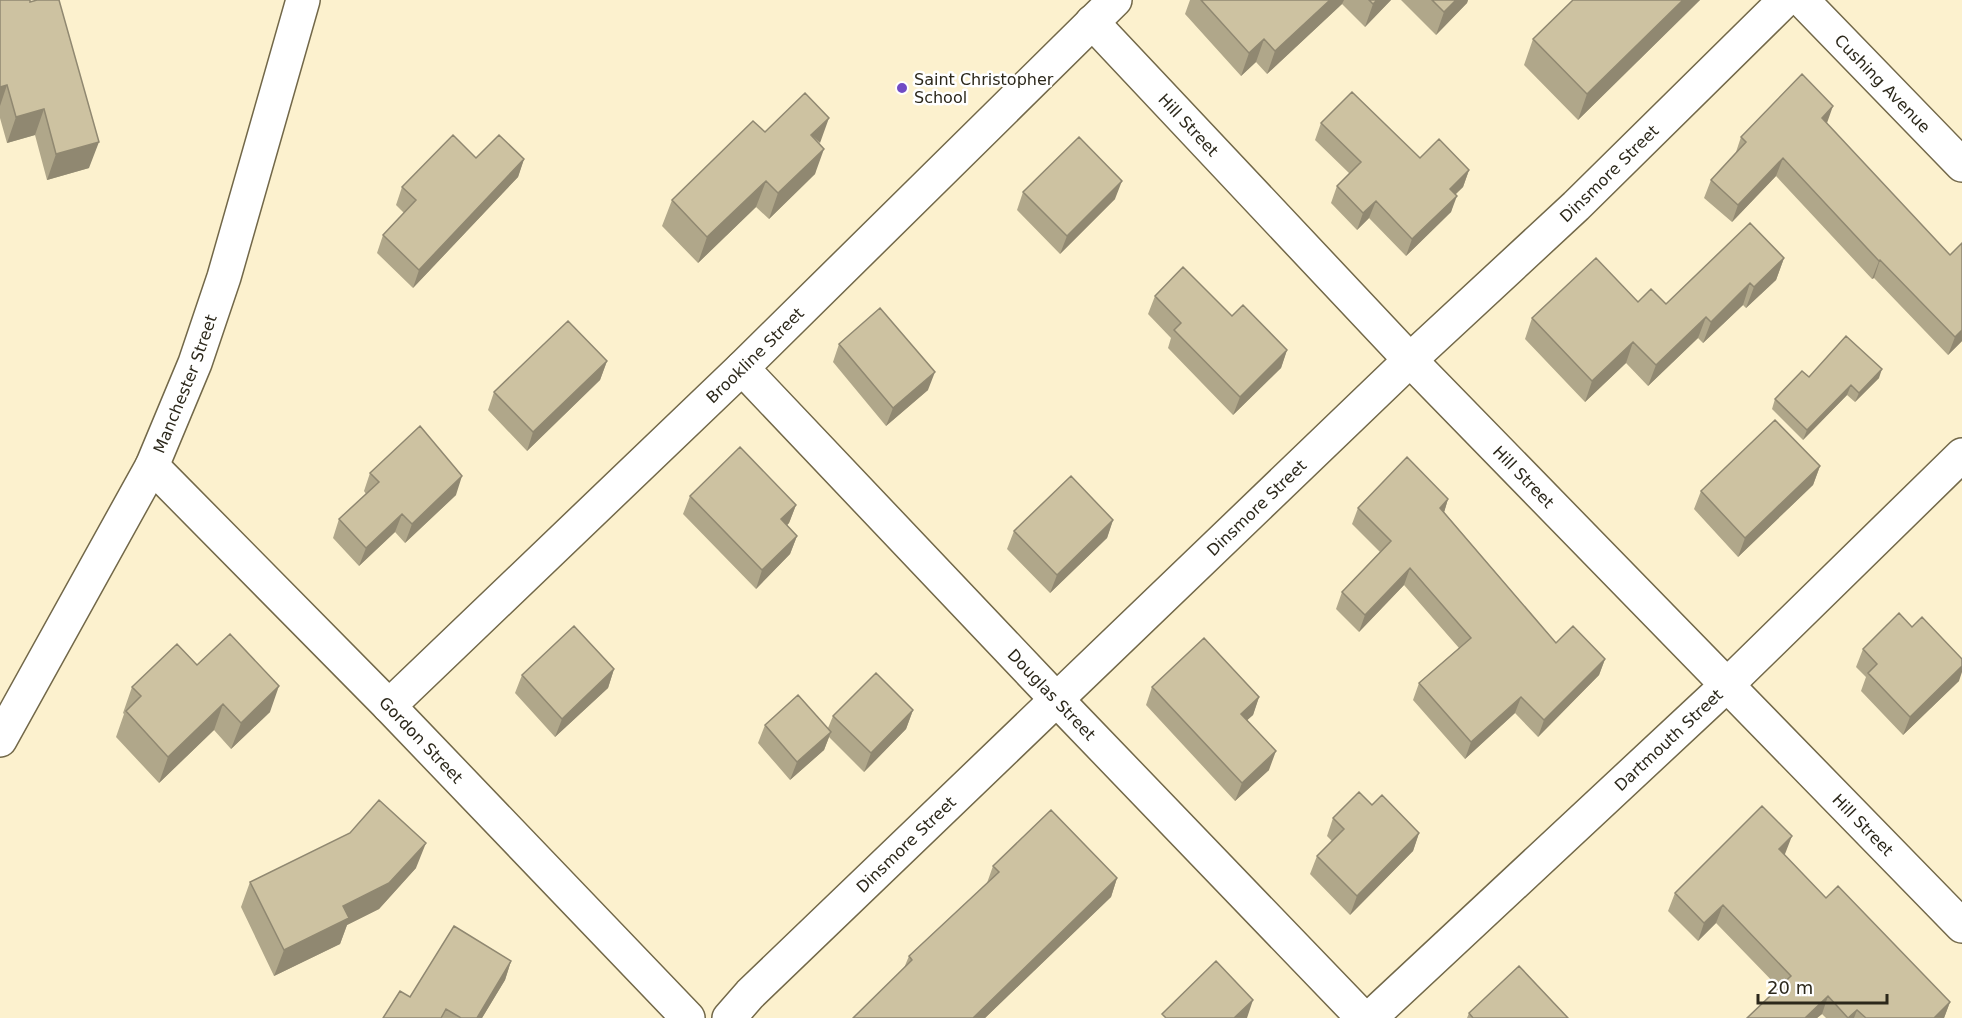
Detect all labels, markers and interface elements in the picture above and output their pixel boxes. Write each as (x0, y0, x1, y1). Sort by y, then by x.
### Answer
street label: Cushing Avenue (1831, 30, 1935, 136)
place label: Saint Christopher School (914, 70, 1054, 107)
marker: Saint Christopher School (895, 81, 909, 95)
street label: Hill Street (1155, 89, 1223, 160)
street label: Dinsmore Street (1556, 121, 1662, 226)
street label: Brookline Street (702, 303, 807, 407)
street label: Manchester Street (149, 312, 220, 456)
street label: Hill Street (1489, 442, 1558, 512)
street label: Dinsmore Street (1203, 456, 1310, 560)
street label: Douglas Street (1004, 645, 1100, 744)
street label: Dartmouth Street (1610, 685, 1726, 795)
street label: Gordon Street (376, 693, 467, 787)
street label: Hill Street (1829, 790, 1897, 860)
street label: Dinsmore Street (852, 792, 959, 896)
scale bar (1758, 967, 1887, 1005)
text: 20 m (1767, 977, 1813, 998)

